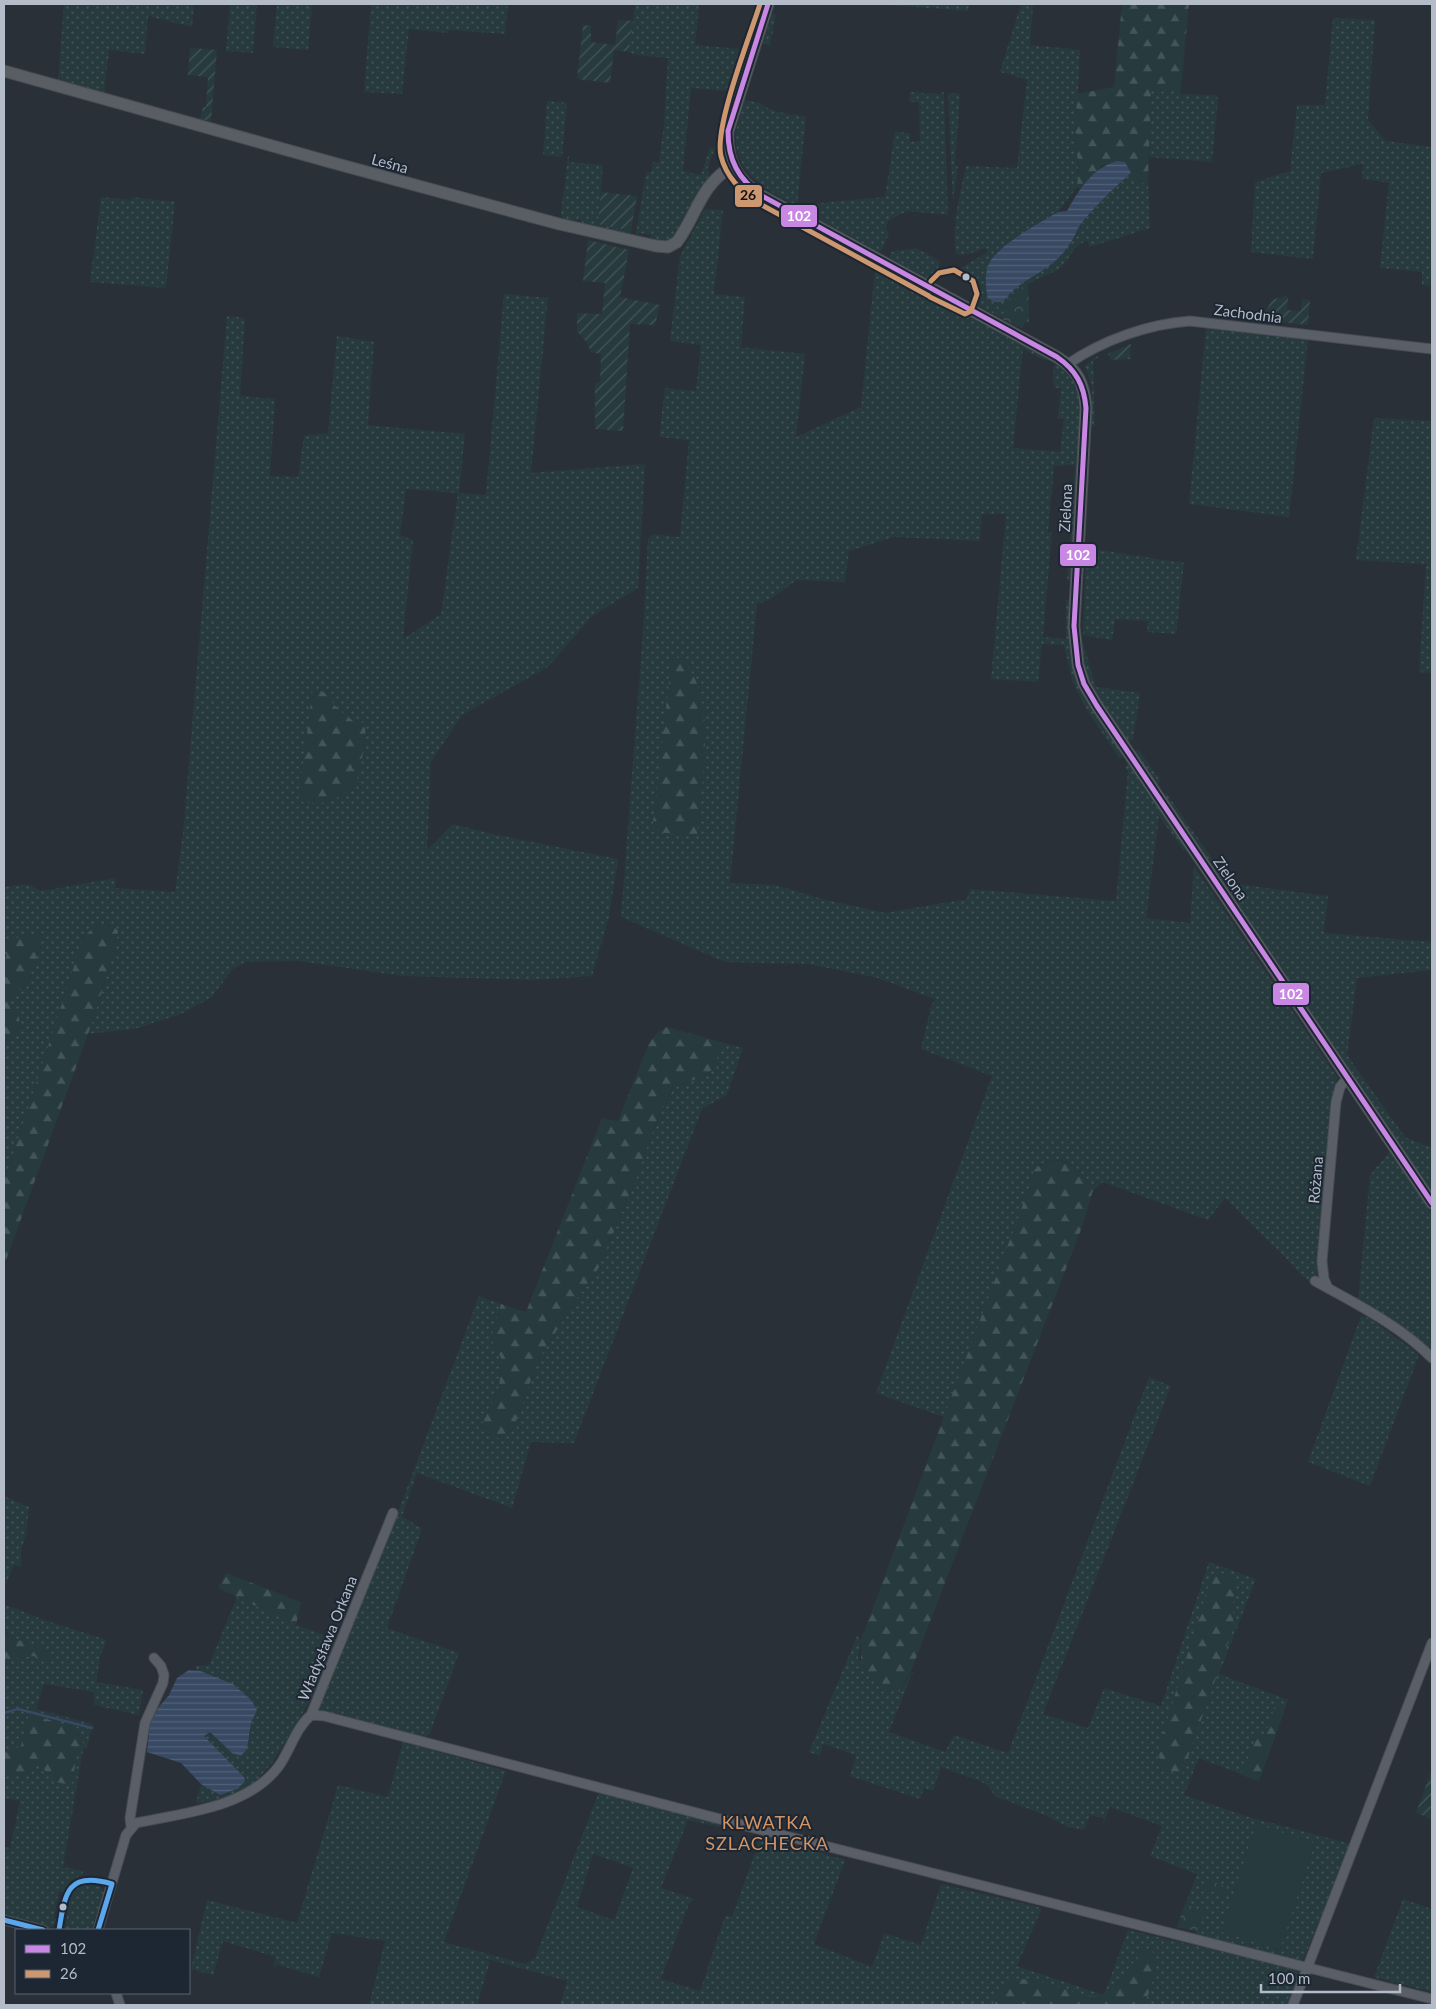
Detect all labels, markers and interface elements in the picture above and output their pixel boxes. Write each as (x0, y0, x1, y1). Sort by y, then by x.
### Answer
street label: Leśna (370, 149, 410, 177)
line badge: 26 (734, 184, 763, 208)
text: 26 (740, 186, 756, 203)
line badge: 102 (780, 204, 818, 228)
text: 102 (787, 207, 811, 224)
unlabelled marker (961, 272, 971, 282)
street label: Zachodnia (1213, 300, 1283, 326)
street label: Zielona (1055, 483, 1075, 533)
line badge: 102 (1059, 543, 1097, 567)
text: 102 (1066, 546, 1090, 563)
street label: Zielona (1210, 853, 1252, 903)
line badge: 102 (1272, 982, 1310, 1006)
text: 102 (1279, 985, 1303, 1002)
street label: Różana (1304, 1156, 1326, 1204)
street label: Władysława Orkana (294, 1573, 360, 1703)
district label: KLWATKA SZLACHECKA (705, 1811, 829, 1854)
unlabelled marker (58, 1902, 68, 1912)
legend (15, 1929, 190, 1994)
text: 102 (60, 1939, 86, 1957)
scale bar (1261, 1962, 1400, 1994)
text: 26 (60, 1964, 78, 1982)
text: 100 m (1268, 1969, 1310, 1987)

